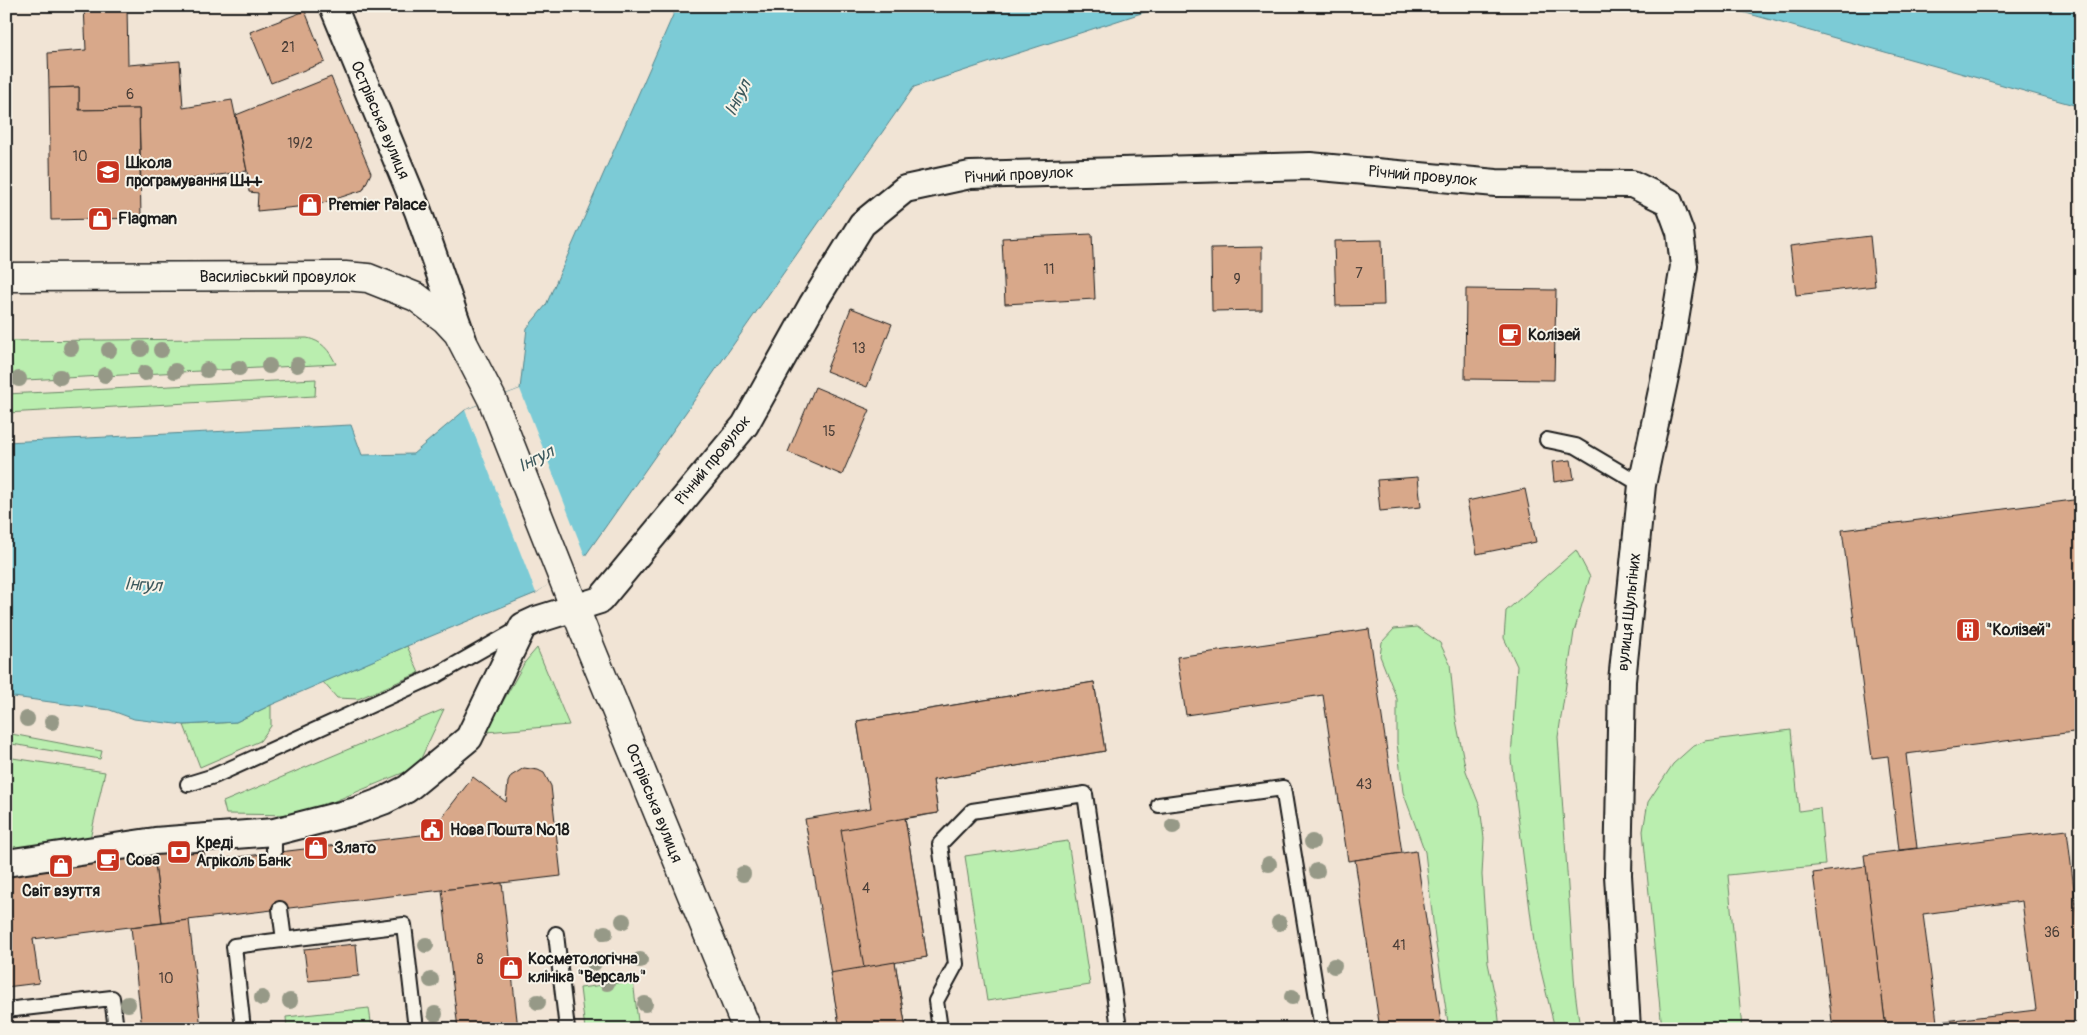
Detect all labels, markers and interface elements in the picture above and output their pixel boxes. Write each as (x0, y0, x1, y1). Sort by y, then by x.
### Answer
house number: 21 (281, 39, 295, 56)
street label: Острівська вулиця (346, 58, 414, 182)
water label: Інгул (719, 75, 757, 120)
house number: 6 (126, 86, 134, 103)
house number: 19/2 (287, 135, 313, 152)
house number: 10 (72, 148, 88, 165)
place label: Школа програмування Ш++ (125, 153, 263, 191)
school or university icon: Школа програмування Ш++ (95, 159, 121, 185)
street label: Річний провулок (1368, 161, 1478, 191)
street label: Річний провулок (964, 162, 1074, 188)
shop icon: Premier Palace (297, 192, 323, 218)
place label: Premier Palace (328, 195, 428, 215)
shop icon: Flagman (87, 206, 113, 232)
place label: Flagman (118, 209, 177, 229)
house number: 11 (1044, 261, 1054, 278)
house number: 7 (1355, 265, 1363, 282)
street label: Василівський провулок (199, 267, 357, 287)
house number: 9 (1233, 271, 1241, 288)
cafe icon: Колізей (1497, 322, 1523, 348)
place label: Колізей (1528, 325, 1581, 345)
house number: 13 (852, 340, 866, 357)
street label: Річний провулок (671, 411, 755, 509)
house number: 15 (822, 423, 836, 440)
water label: Інгул (514, 440, 559, 478)
street label: вулиця Шульгіних (1613, 552, 1645, 672)
water label: Інгул (124, 573, 164, 598)
building icon: "Колізей" (1955, 617, 1981, 643)
place label: "Колізей" (1986, 620, 2051, 640)
street label: Острівська вулиця (621, 741, 687, 865)
house number: 43 (1356, 776, 1372, 793)
public building icon: Нова Пошта №18 (419, 817, 445, 843)
place label: Нова Пошта №18 (450, 820, 570, 840)
place label: Креді Агріколь Банк (196, 833, 292, 871)
shop icon: Злато (303, 835, 329, 861)
place label: Злато (334, 838, 376, 858)
bank icon: Креді Агріколь Банк (166, 839, 192, 865)
cafe icon: Сова (95, 847, 121, 873)
place label: Сова (126, 850, 160, 870)
shop icon: Світ взуття (48, 853, 74, 879)
house number: 4 (862, 880, 870, 897)
place label: Світ взуття (22, 881, 100, 901)
house number: 36 (2044, 924, 2060, 941)
house number: 41 (1392, 937, 1406, 954)
place label: Косметологічна клініка "Версаль" (528, 949, 646, 987)
house number: 8 (476, 951, 484, 968)
shop icon: Косметологічна клініка "Версаль" (498, 955, 524, 981)
house number: 10 (158, 970, 174, 987)

